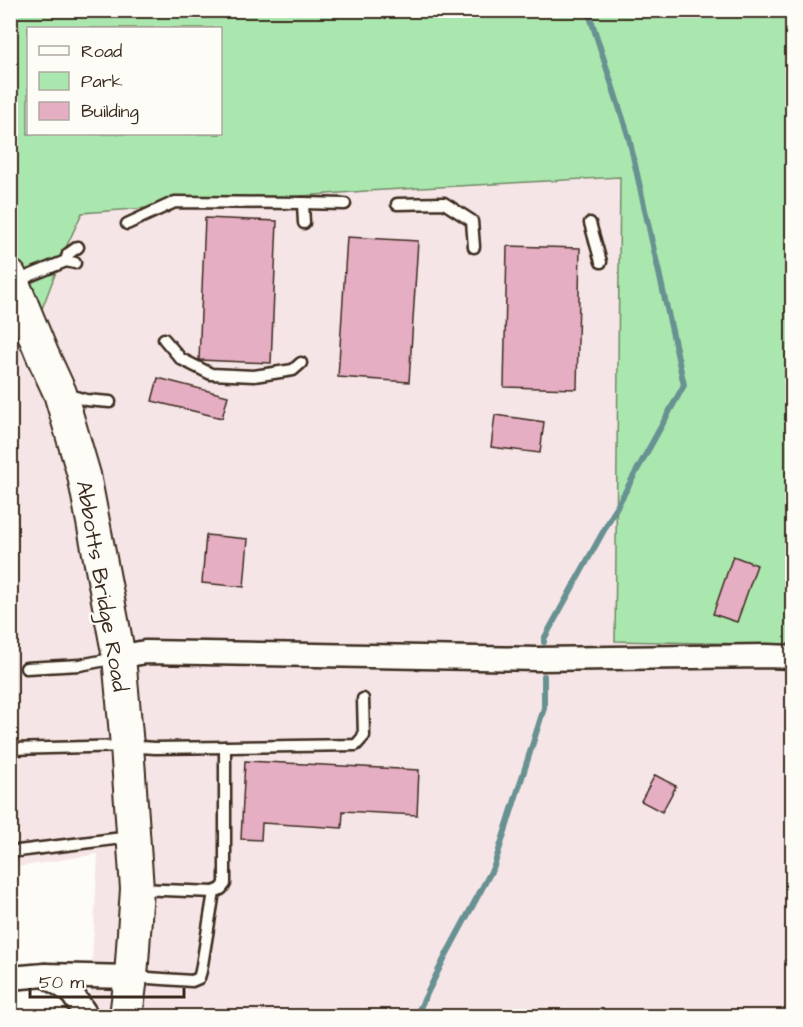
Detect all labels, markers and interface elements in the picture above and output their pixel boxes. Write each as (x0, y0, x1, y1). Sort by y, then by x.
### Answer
legend (27, 27, 222, 135)
text: Road (81, 39, 122, 64)
text: Park (81, 69, 123, 94)
text: Building (81, 99, 139, 125)
street label: Abbotts Bridge Road (67, 478, 135, 694)
scale bar (30, 961, 184, 999)
text: 50 m (39, 970, 84, 995)

